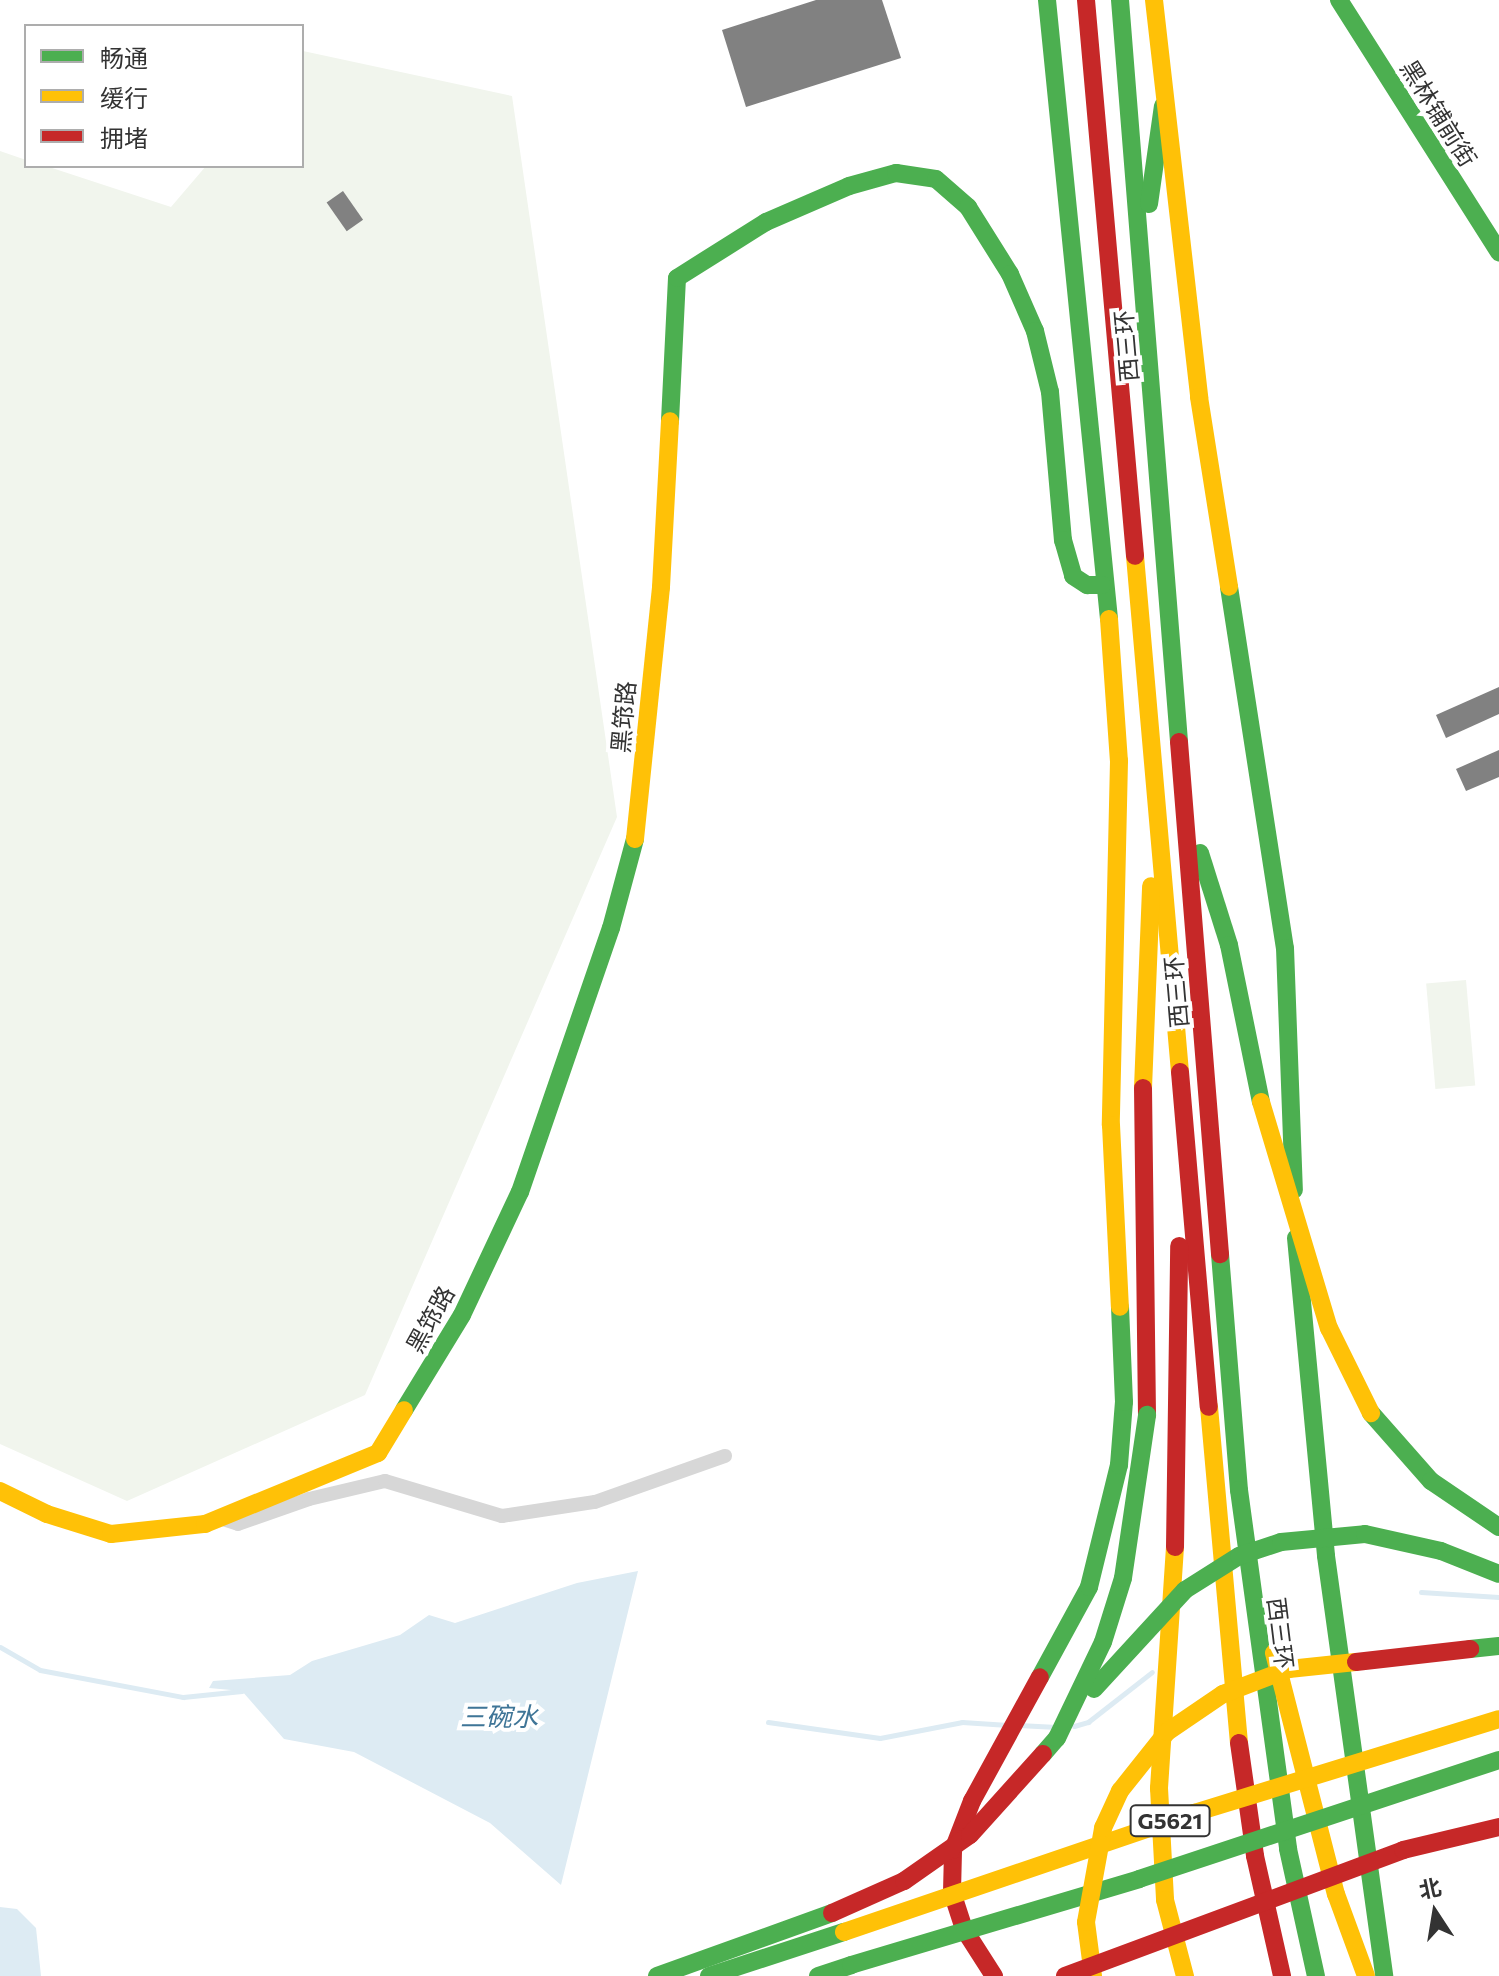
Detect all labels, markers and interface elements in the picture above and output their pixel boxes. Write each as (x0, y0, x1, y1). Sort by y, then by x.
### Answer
legend (24, 24, 304, 168)
text: 畅通 (100, 43, 148, 72)
street label: 黑林铺前街 (1395, 54, 1483, 172)
text: 缓行 (100, 83, 148, 112)
text: 拥堵 (100, 123, 148, 152)
street label: 西三环 (1109, 309, 1143, 383)
street label: 黑筇路 (606, 680, 640, 754)
street label: 西三环 (1159, 955, 1193, 1029)
street label: 黑筇路 (400, 1281, 460, 1357)
street label: 西三环 (1262, 1596, 1300, 1670)
water label: 三碗水 (460, 1700, 538, 1732)
road number: G5621 (1128, 1803, 1212, 1839)
north arrow (1395, 1872, 1475, 1952)
text: 北 (1416, 1873, 1443, 1904)

